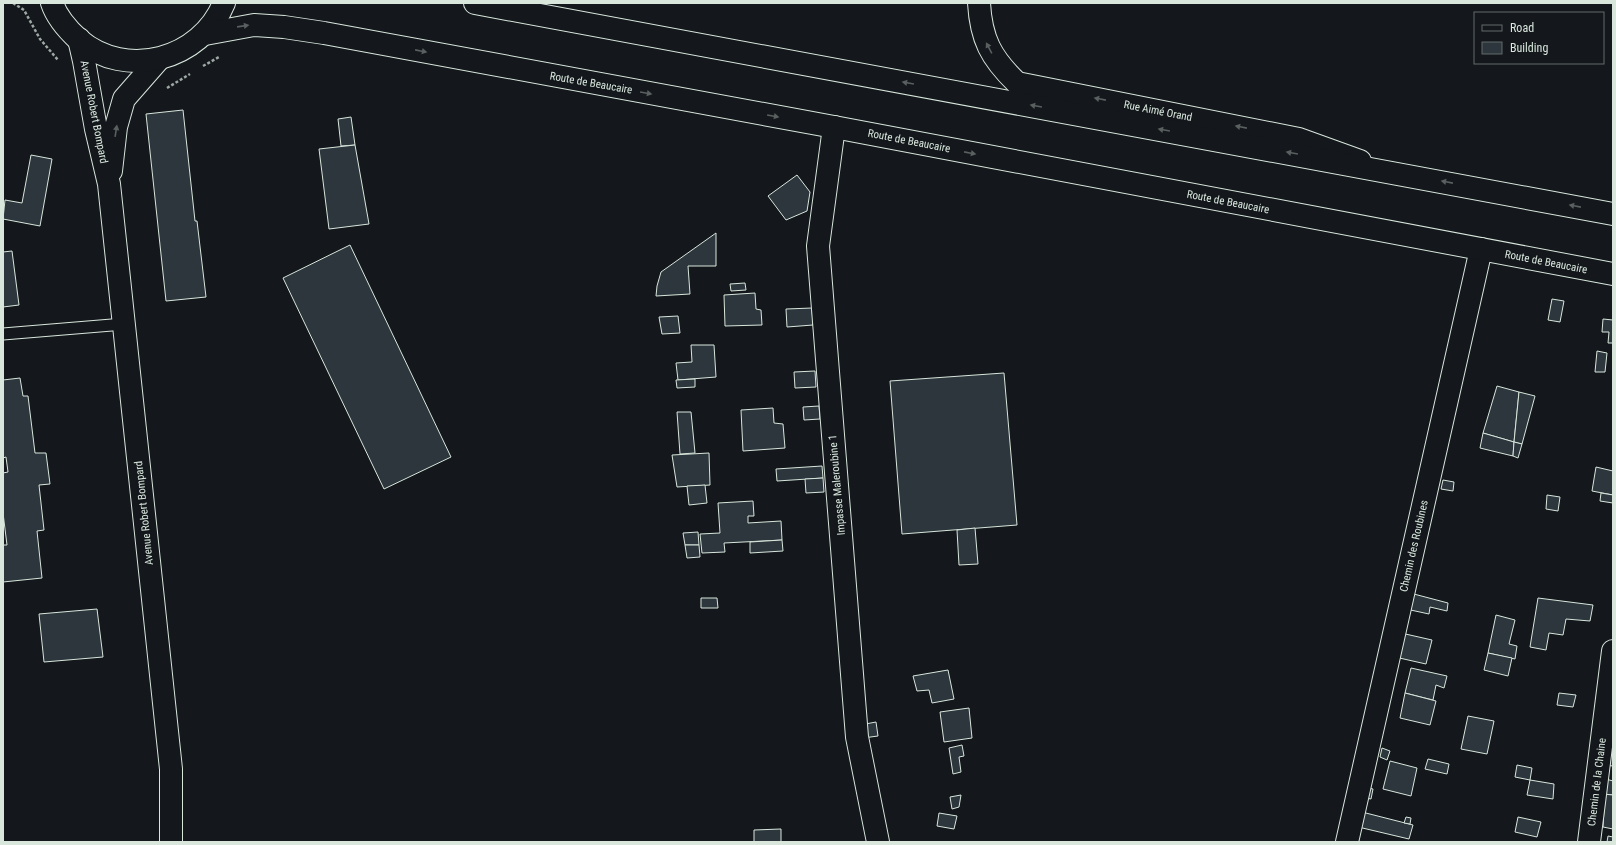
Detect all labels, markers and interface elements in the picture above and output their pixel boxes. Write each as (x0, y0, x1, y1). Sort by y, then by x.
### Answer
legend (1474, 12, 1604, 64)
text: Road (1510, 21, 1534, 35)
one-way arrow (237, 23, 249, 29)
text: Building (1510, 41, 1548, 55)
one-way arrow (986, 42, 992, 53)
one-way arrow (415, 49, 427, 55)
street label: Avenue Robert Bompard (78, 59, 110, 165)
street label: Route de Beaucaire (549, 69, 633, 97)
one-way arrow (902, 79, 914, 85)
one-way arrow (639, 90, 652, 96)
one-way arrow (1094, 96, 1106, 102)
street label: Rue Aimé Orand (1123, 98, 1193, 124)
one-way arrow (1030, 103, 1042, 109)
one-way arrow (767, 113, 780, 119)
one-way arrow (1235, 124, 1247, 130)
one-way arrow (113, 125, 119, 138)
one-way arrow (1158, 126, 1170, 132)
street label: Route de Beaucaire (867, 127, 951, 155)
one-way arrow (964, 150, 976, 156)
one-way arrow (1286, 150, 1298, 156)
one-way arrow (1441, 179, 1453, 185)
street label: Route de Beaucaire (1186, 188, 1270, 216)
one-way arrow (1569, 203, 1581, 209)
street label: Route de Beaucaire (1504, 248, 1588, 276)
street label: Impasse Maleroubine 1 (826, 434, 848, 536)
street label: Avenue Robert Bompard (132, 460, 156, 566)
street label: Chemin des Roubines (1397, 499, 1431, 593)
street label: Chemin de la Chaine (1585, 737, 1609, 827)

